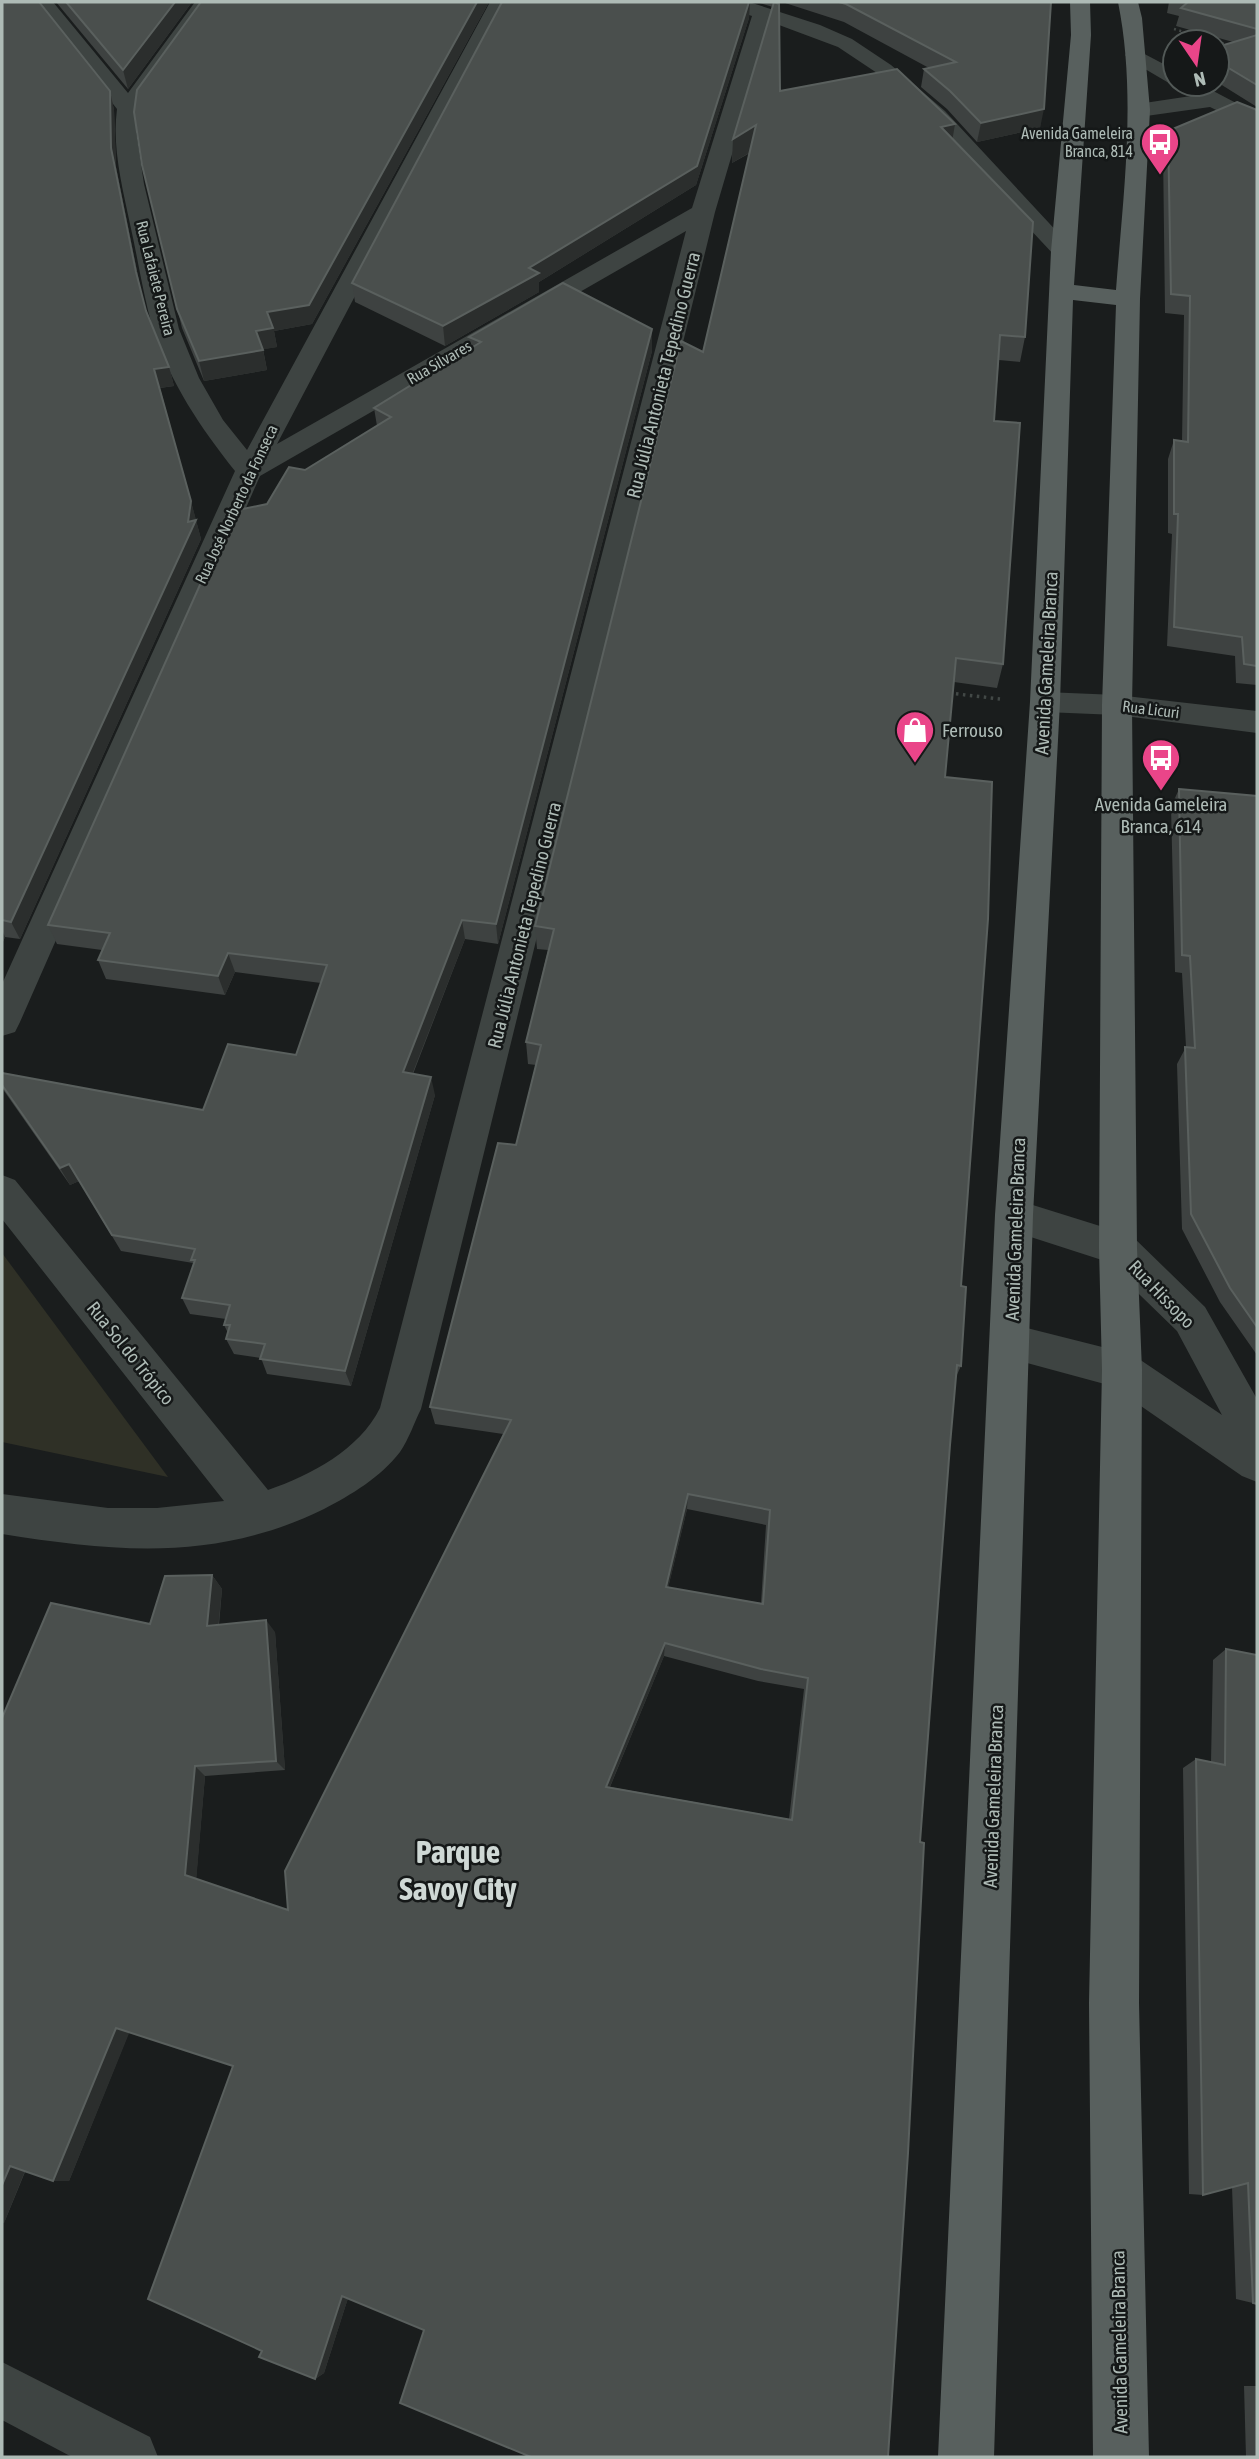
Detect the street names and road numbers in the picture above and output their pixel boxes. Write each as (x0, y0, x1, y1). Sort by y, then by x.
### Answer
street label: Rua Lafaiete Pereira (133, 218, 179, 338)
street label: Rua Júlia Antonieta Tepedino Guerra (622, 250, 704, 500)
street label: Rua Silvares (404, 336, 475, 388)
street label: Rua José Norberto da Fonseca (191, 422, 281, 586)
street label: Avenida Gameleira Branca (1030, 571, 1062, 755)
street label: Rua Licuri (1121, 697, 1181, 721)
street label: Rua Júlia Antonieta Tepedino Guerra (483, 800, 565, 1050)
street label: Avenida Gameleira Branca (1001, 1137, 1029, 1321)
street label: Rua Hissopo (1124, 1255, 1200, 1333)
street label: Rua Sol do Trópico (83, 1297, 179, 1409)
street label: Avenida Gameleira Branca (979, 1704, 1007, 1888)
street label: Avenida Gameleira Branca (1106, 2250, 1132, 2434)

